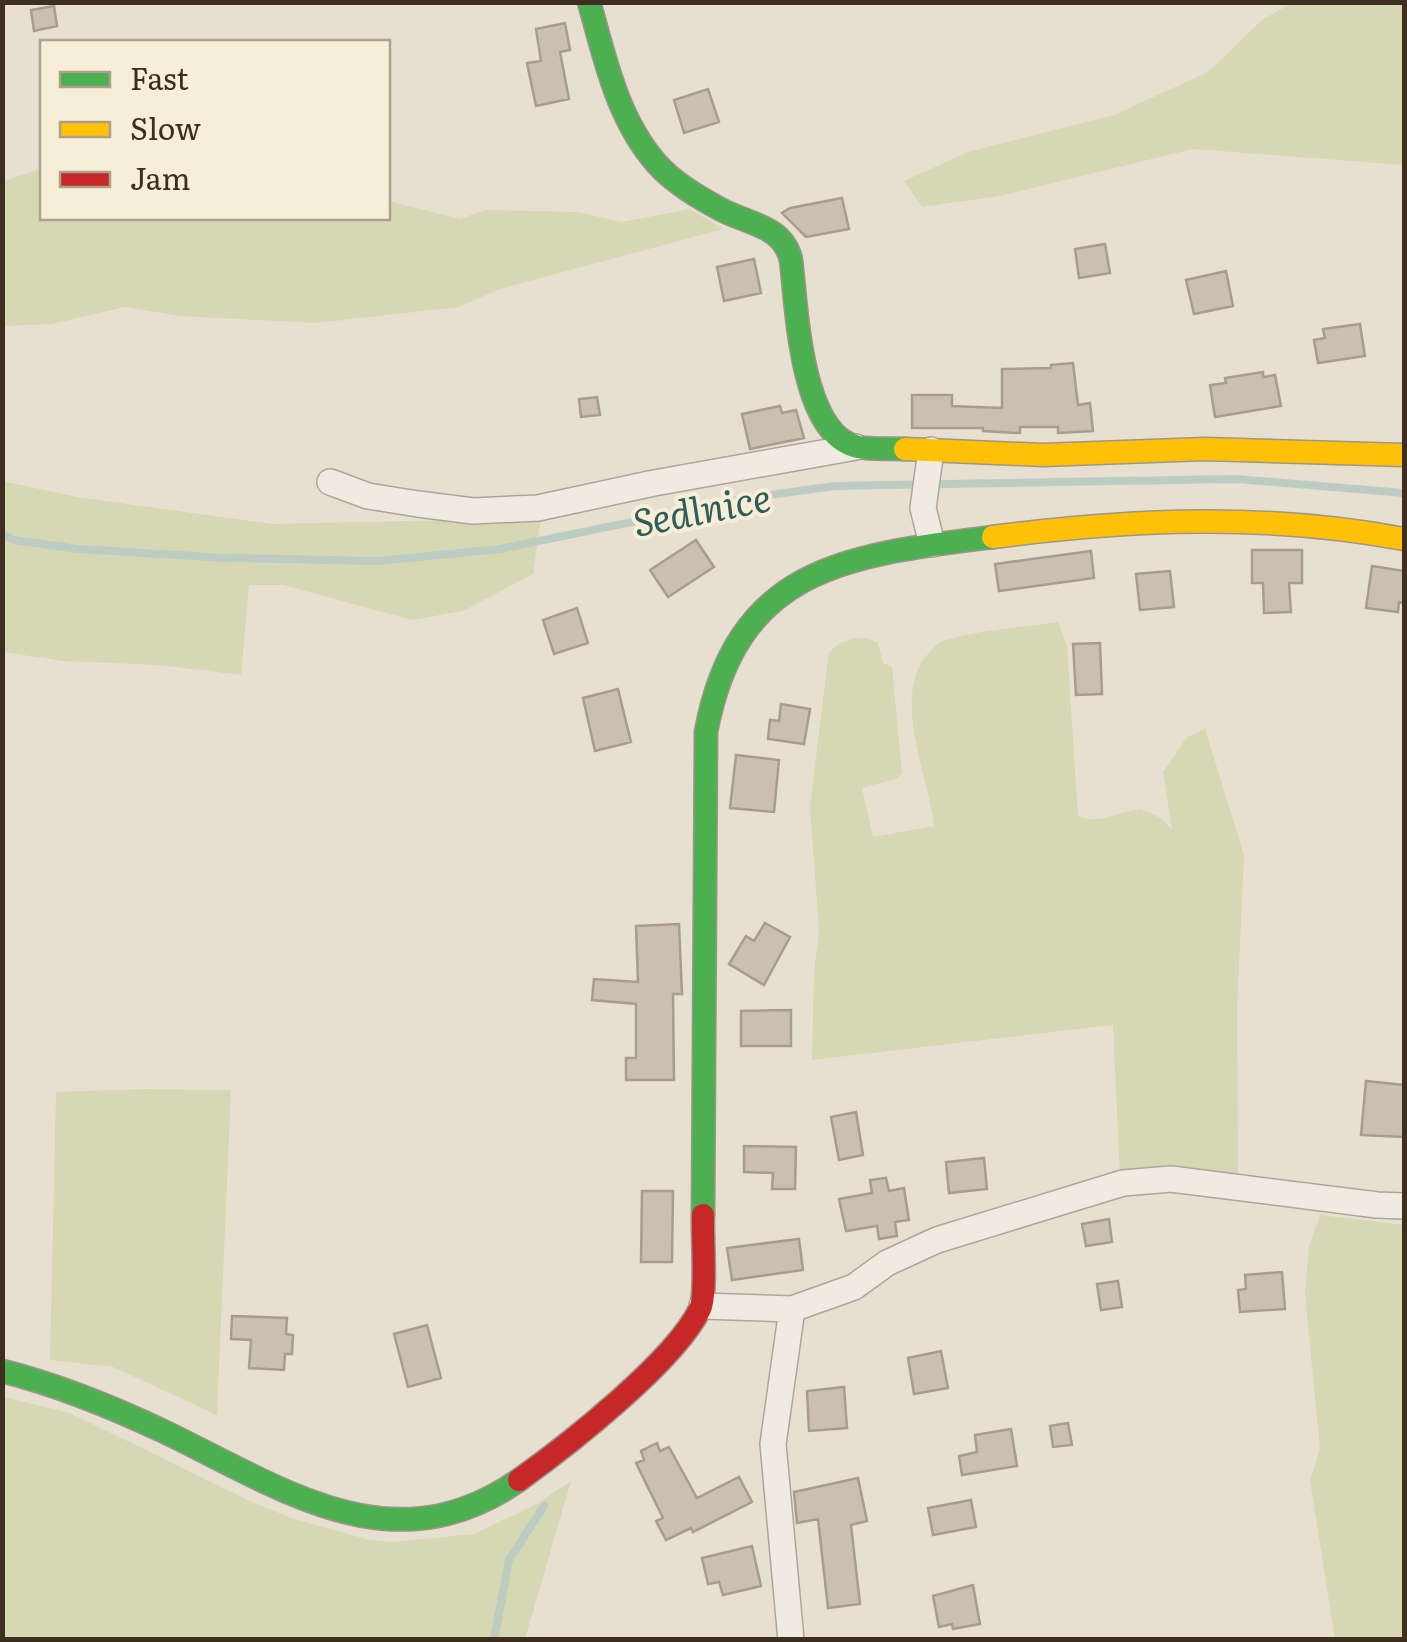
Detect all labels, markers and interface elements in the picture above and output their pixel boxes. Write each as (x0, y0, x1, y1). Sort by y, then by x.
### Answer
legend (40, 40, 390, 220)
text: Fast (130, 55, 189, 99)
text: Slow (130, 105, 201, 149)
text: Jam (130, 155, 190, 199)
water label: Sedlnice (628, 466, 775, 549)

